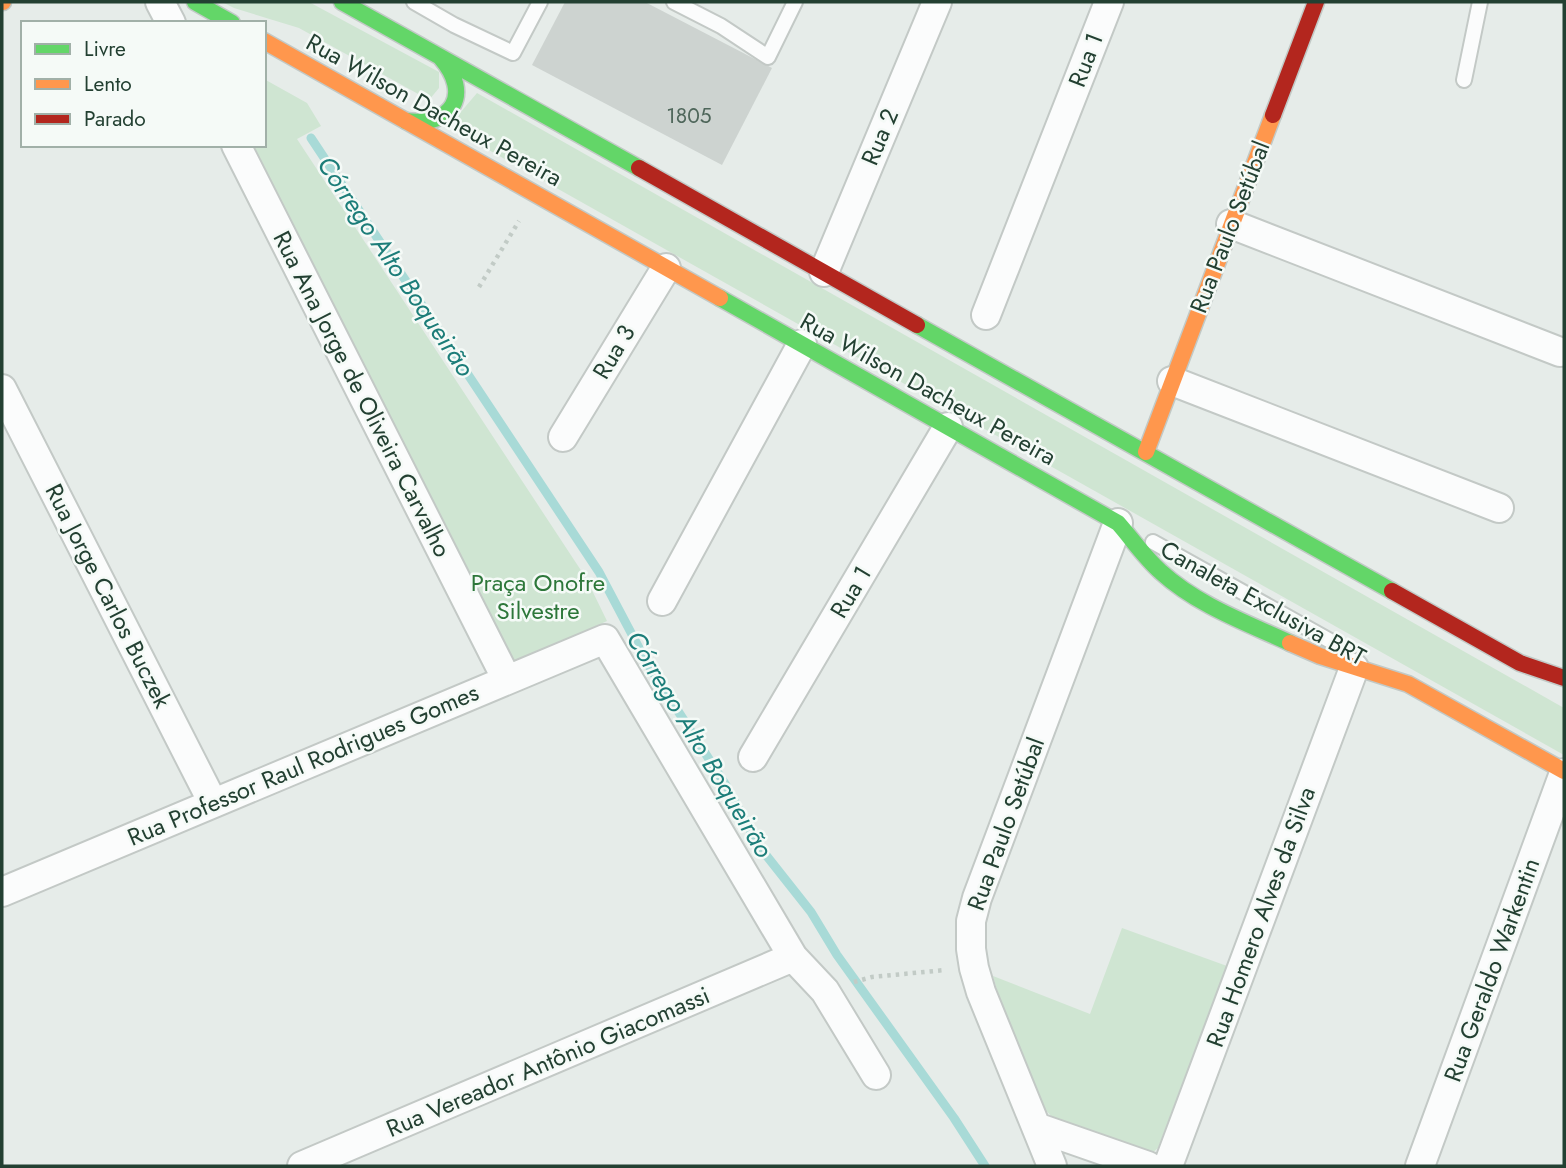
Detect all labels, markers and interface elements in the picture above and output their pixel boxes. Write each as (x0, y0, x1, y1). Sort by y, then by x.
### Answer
legend (21, 21, 266, 147)
street label: Rua Wilson Dacheux Pereira (300, 24, 569, 195)
street label: Rua 1 (1059, 28, 1112, 92)
text: Livre (84, 34, 126, 64)
text: Lento (84, 69, 132, 99)
house number: 1805 (666, 101, 712, 131)
street label: Rua 2 (852, 103, 907, 171)
text: Parado (84, 104, 146, 134)
street label: Rua Paulo Setúbal (1181, 136, 1278, 318)
water label: Córrego Alto Boqueirão (308, 148, 484, 384)
street label: Rua Ana Jorge de Oliveira Carvalho (265, 225, 460, 563)
street label: Rua Wilson Dacheux Pereira (794, 303, 1063, 474)
street label: Rua 3 (584, 318, 643, 386)
street label: Rua Jorge Carlos Buczek (37, 478, 180, 714)
street label: Canaleta Exclusiva BRT (1154, 531, 1372, 674)
street label: Rua 1 (821, 559, 880, 625)
park label: Praça Onofre Silvestre (471, 565, 605, 628)
water label: Córrego Alto Boqueirão (617, 623, 783, 865)
street label: Rua Professor Raul Rodrigues Gomes (122, 674, 484, 855)
street label: Rua Paulo Setúbal (958, 732, 1053, 915)
street label: Rua Homero Alves da Silva (1197, 782, 1324, 1052)
street label: Rua Geraldo Warkentin (1435, 853, 1548, 1087)
street label: Rua Vereador Antônio Giacomassi (381, 977, 715, 1146)

